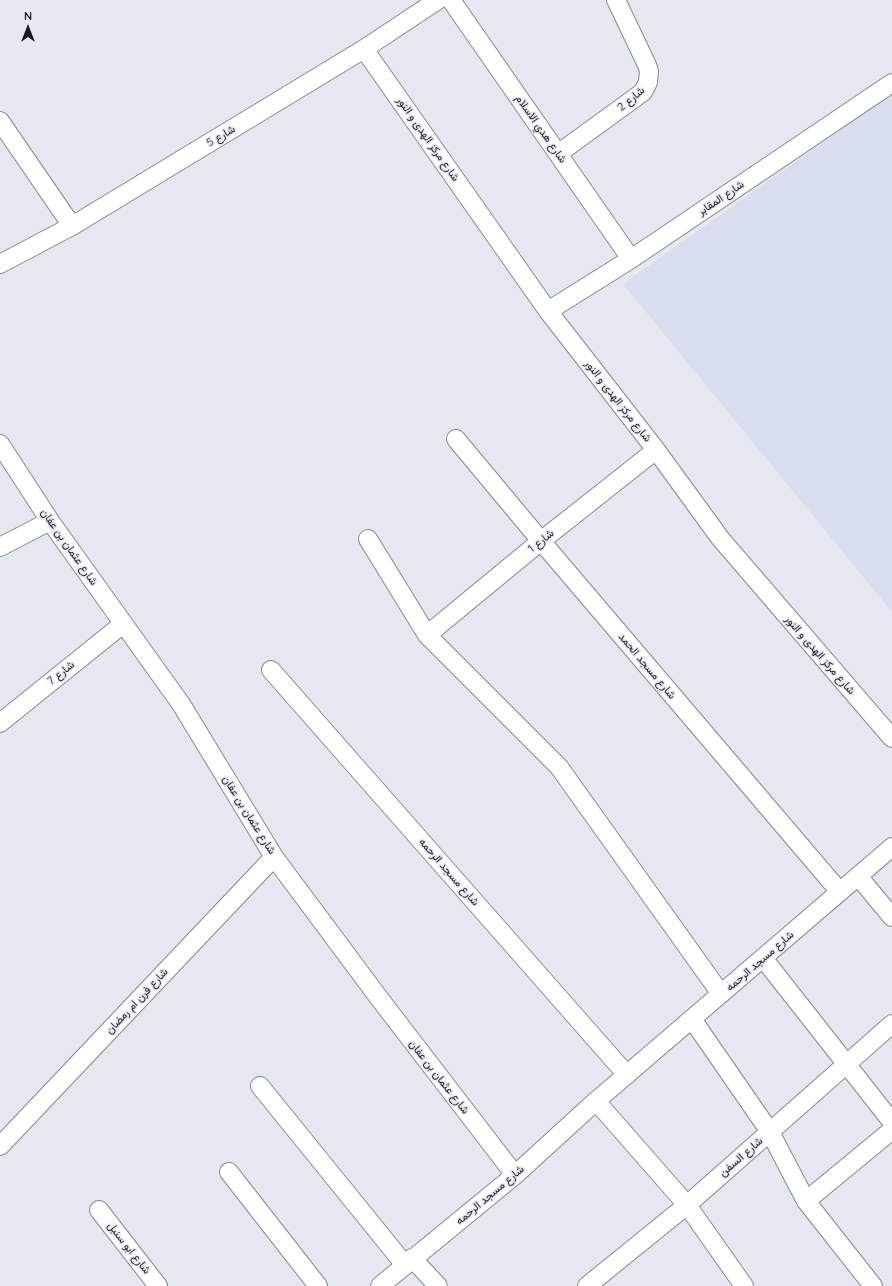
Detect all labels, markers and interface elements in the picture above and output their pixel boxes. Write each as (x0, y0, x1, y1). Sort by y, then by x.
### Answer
north arrow (8, 8, 48, 48)
text: N (24, 9, 32, 23)
street label: شارع 2 (615, 84, 647, 114)
street label: شارع هدي الاسلام (513, 92, 569, 166)
street label: شارع مركز الهدى و النور (394, 94, 462, 184)
street label: شارع 5 (204, 122, 238, 150)
street label: شارع المقابر (695, 178, 747, 218)
street label: شارع مركز الهدى و النور (582, 357, 654, 445)
street label: شارع عثمان بن عفان (38, 506, 100, 588)
street label: شارع 1 (526, 527, 556, 555)
street label: شارع مركز الهدى و النور (782, 613, 858, 697)
street label: شارع مسجد الحمد (616, 630, 678, 702)
street label: شارع 7 (45, 658, 77, 688)
street label: شارع عثمان بن عفان (220, 773, 278, 857)
street label: شارع مسجد الرحمه (416, 836, 482, 908)
street label: شارع مسجد الرحمه (724, 928, 796, 994)
street label: شارع فرن ام رمضان (103, 965, 171, 1037)
street label: شارع عثمان بن عفان (406, 1037, 472, 1117)
street label: شارع السفن (716, 1134, 766, 1180)
street label: شارع مسجد الرحمه (453, 1163, 527, 1227)
street label: شارع ابو سنبل (105, 1219, 153, 1277)

